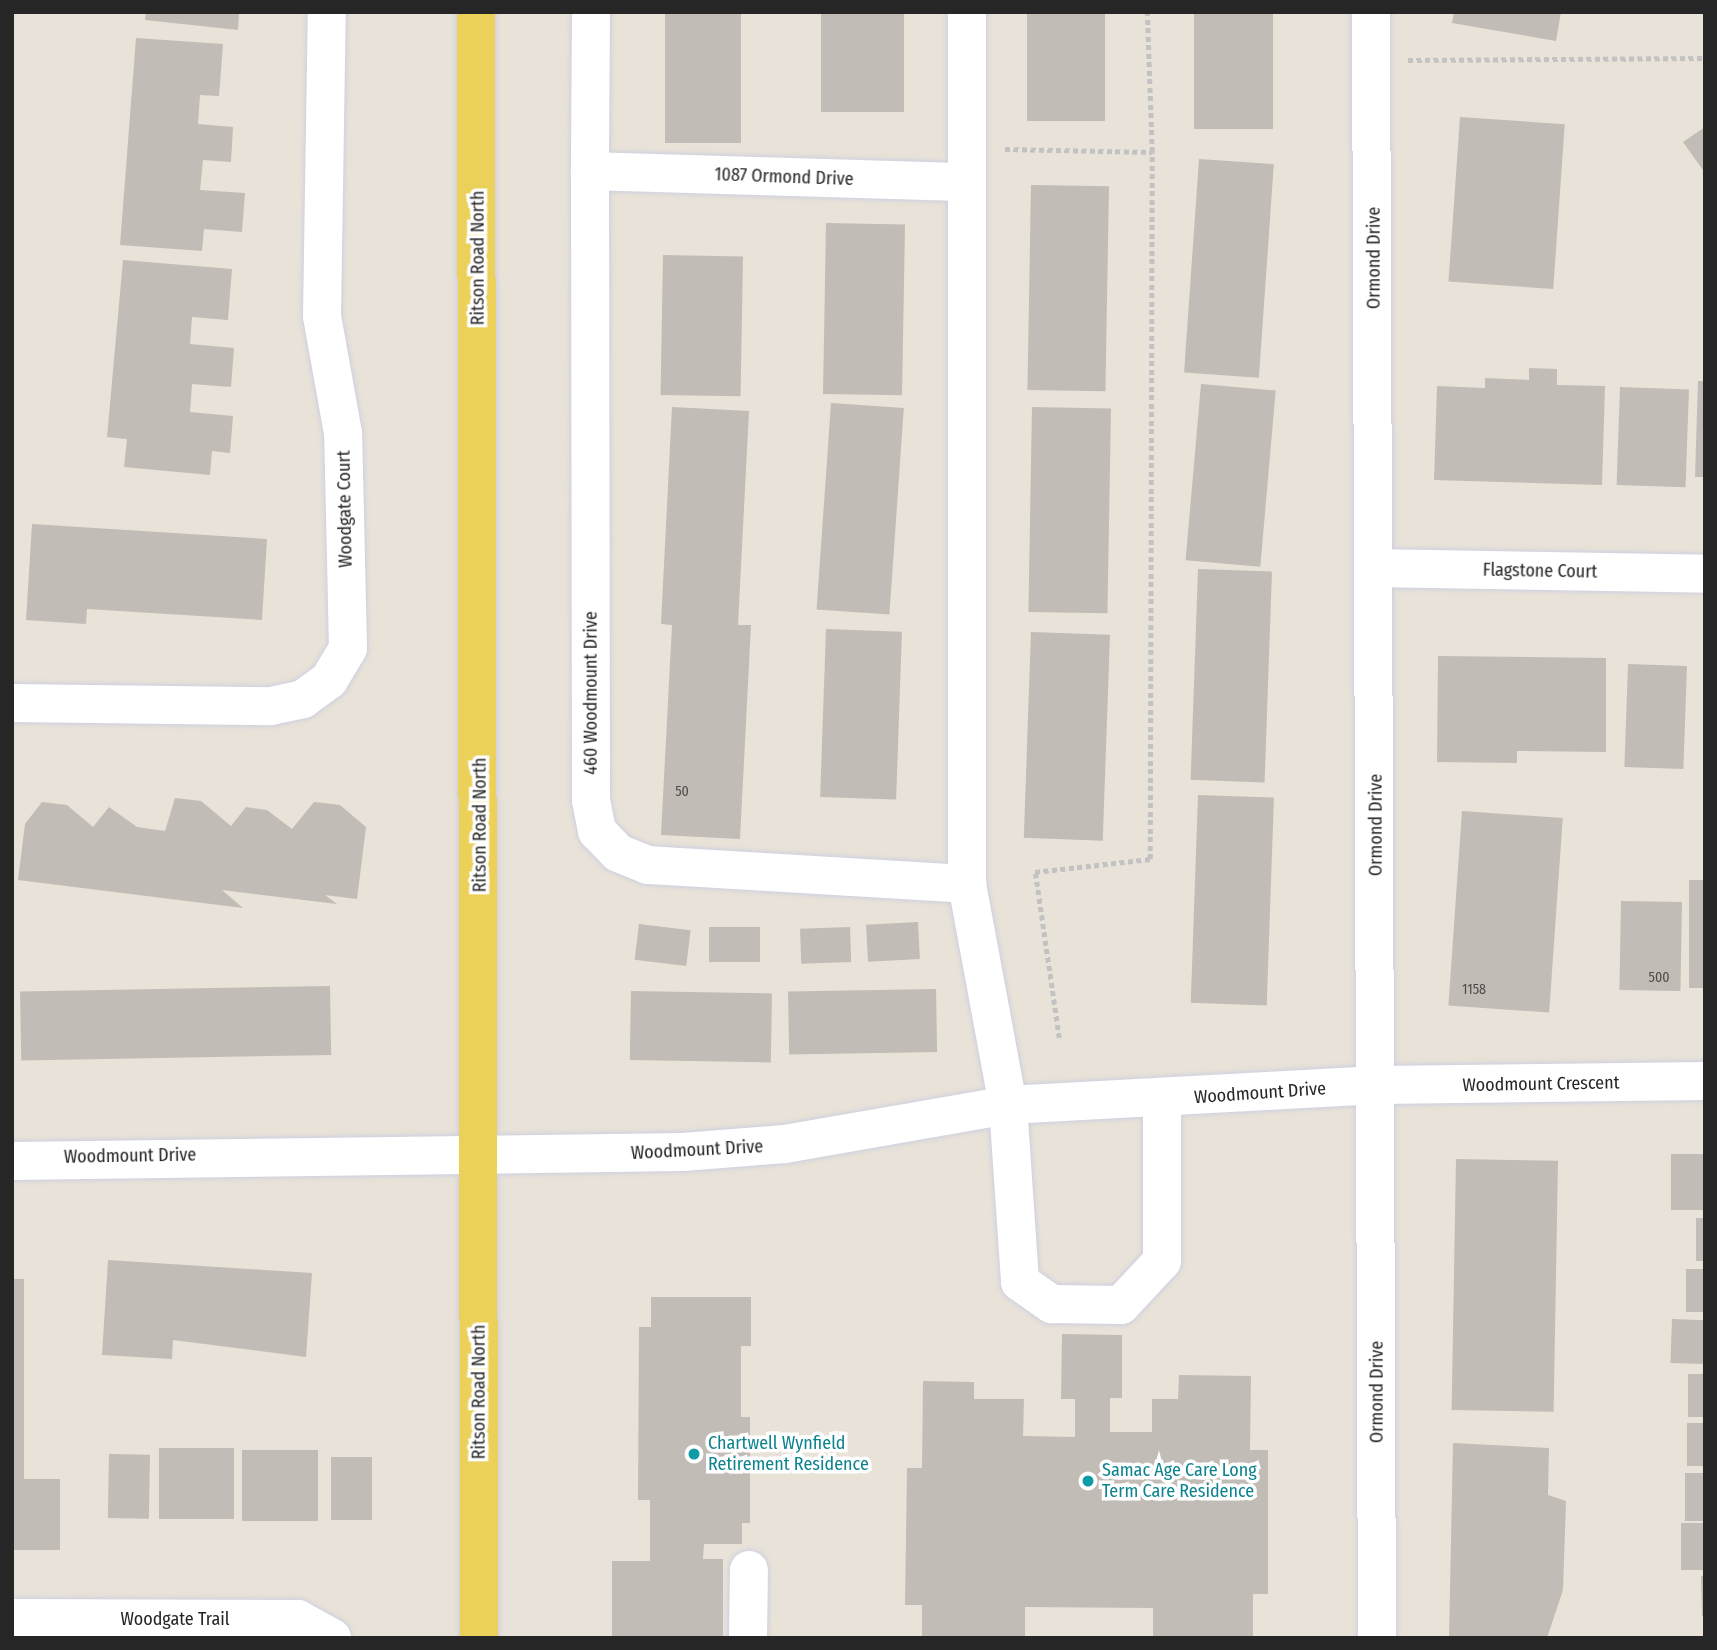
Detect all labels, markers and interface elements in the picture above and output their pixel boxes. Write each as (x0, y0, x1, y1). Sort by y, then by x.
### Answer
street label: 1087 Ormond Drive (714, 164, 854, 190)
street label: Ritson Road North (467, 191, 489, 325)
street label: Ormond Drive (1363, 207, 1385, 309)
street label: Woodgate Court (333, 450, 357, 568)
street label: Flagstone Court (1483, 559, 1597, 583)
street label: 460 Woodmount Drive (580, 611, 602, 775)
street label: Ritson Road North (469, 758, 491, 892)
street label: Ormond Drive (1365, 774, 1387, 876)
house number: 50 (675, 784, 689, 800)
house number: 500 (1648, 970, 1670, 986)
house number: 1158 (1462, 982, 1486, 998)
street label: Woodmount Crescent (1462, 1072, 1620, 1096)
street label: Woodmount Drive (1193, 1078, 1327, 1108)
street label: Woodmount Drive (630, 1136, 764, 1164)
street label: Woodmount Drive (64, 1144, 196, 1168)
street label: Ritson Road North (468, 1325, 490, 1459)
street label: Ormond Drive (1366, 1341, 1388, 1443)
place label: Chartwell Wynfield Retirement Residence (708, 1433, 869, 1476)
marker: Chartwell Wynfield Retirement Residence (686, 1446, 702, 1462)
place label: Samac Age Care Long Term Care Residence (1102, 1460, 1257, 1502)
marker: Samac Age Care Long Term Care Residence (1080, 1473, 1096, 1489)
street label: Woodgate Trail (120, 1608, 230, 1630)

